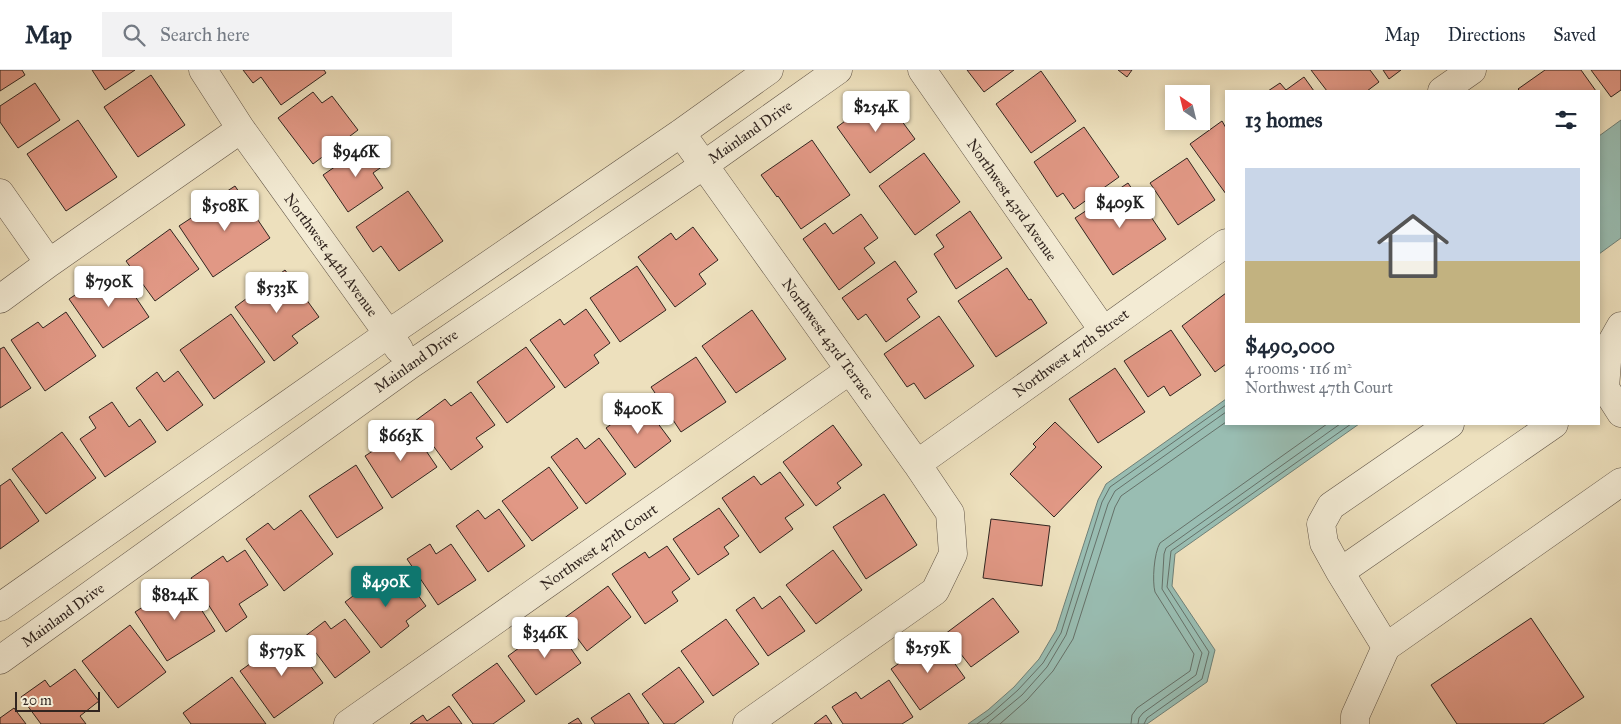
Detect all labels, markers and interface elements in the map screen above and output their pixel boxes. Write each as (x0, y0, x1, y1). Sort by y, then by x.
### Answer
search box (102, 12, 452, 57)
text: Map (25, 20, 72, 50)
icon: search (120, 21, 148, 49)
text: Search here (160, 23, 250, 46)
text: Map (1384, 24, 1420, 46)
text: Directions (1448, 24, 1525, 46)
text: Saved (1553, 24, 1596, 46)
north arrow (1165, 85, 1210, 130)
map controls (1165, 85, 1210, 130)
pin: $254K (841, 90, 911, 133)
street label: Mainland Drive (705, 97, 795, 167)
text: $254K (854, 97, 898, 116)
icon: filters (1552, 106, 1580, 134)
text: 13 homes (1245, 107, 1322, 133)
pin: $946K (321, 136, 391, 178)
street label: Northwest 43rd Avenue (963, 136, 1061, 264)
text: $946K (333, 142, 379, 161)
pin: $409K (1085, 186, 1155, 229)
pin: $508K (190, 190, 260, 232)
street label: Northwest 44th Avenue (280, 190, 382, 320)
text: $409K (1096, 193, 1144, 212)
text: $508K (202, 196, 248, 215)
icon: home (1368, 201, 1458, 291)
pin: $790K (74, 266, 144, 308)
text: $790K (85, 272, 133, 291)
pin: $533K (242, 272, 312, 314)
street label: Northwest 43rd Terrace (778, 275, 878, 403)
text: $533K (256, 278, 298, 297)
street label: Northwest 47th Street (1009, 304, 1133, 401)
street label: Mainland Drive (371, 326, 461, 396)
text: $490,000 (1245, 333, 1335, 359)
text: 4 rooms · 116 m² (1245, 359, 1352, 378)
text: Northwest 47th Court (1245, 378, 1393, 397)
pin: $400K (603, 392, 673, 435)
text: $400K (614, 399, 662, 418)
pin: $663K (366, 420, 436, 462)
text: $663K (379, 426, 423, 445)
street label: Northwest 47th Court (537, 499, 661, 594)
pin: $490K (351, 566, 421, 608)
text: $490K (362, 572, 410, 591)
pin: $824K (140, 578, 210, 621)
street label: Mainland Drive (18, 579, 108, 651)
text: $824K (152, 585, 198, 604)
pin: $346K (510, 616, 580, 659)
text: $346K (523, 623, 567, 642)
pin: $259K (893, 632, 963, 674)
pin: $579K (247, 634, 317, 677)
text: $259K (906, 638, 950, 657)
text: $579K (259, 641, 305, 660)
scale bar (15, 689, 100, 712)
text: 20 m (22, 692, 52, 709)

